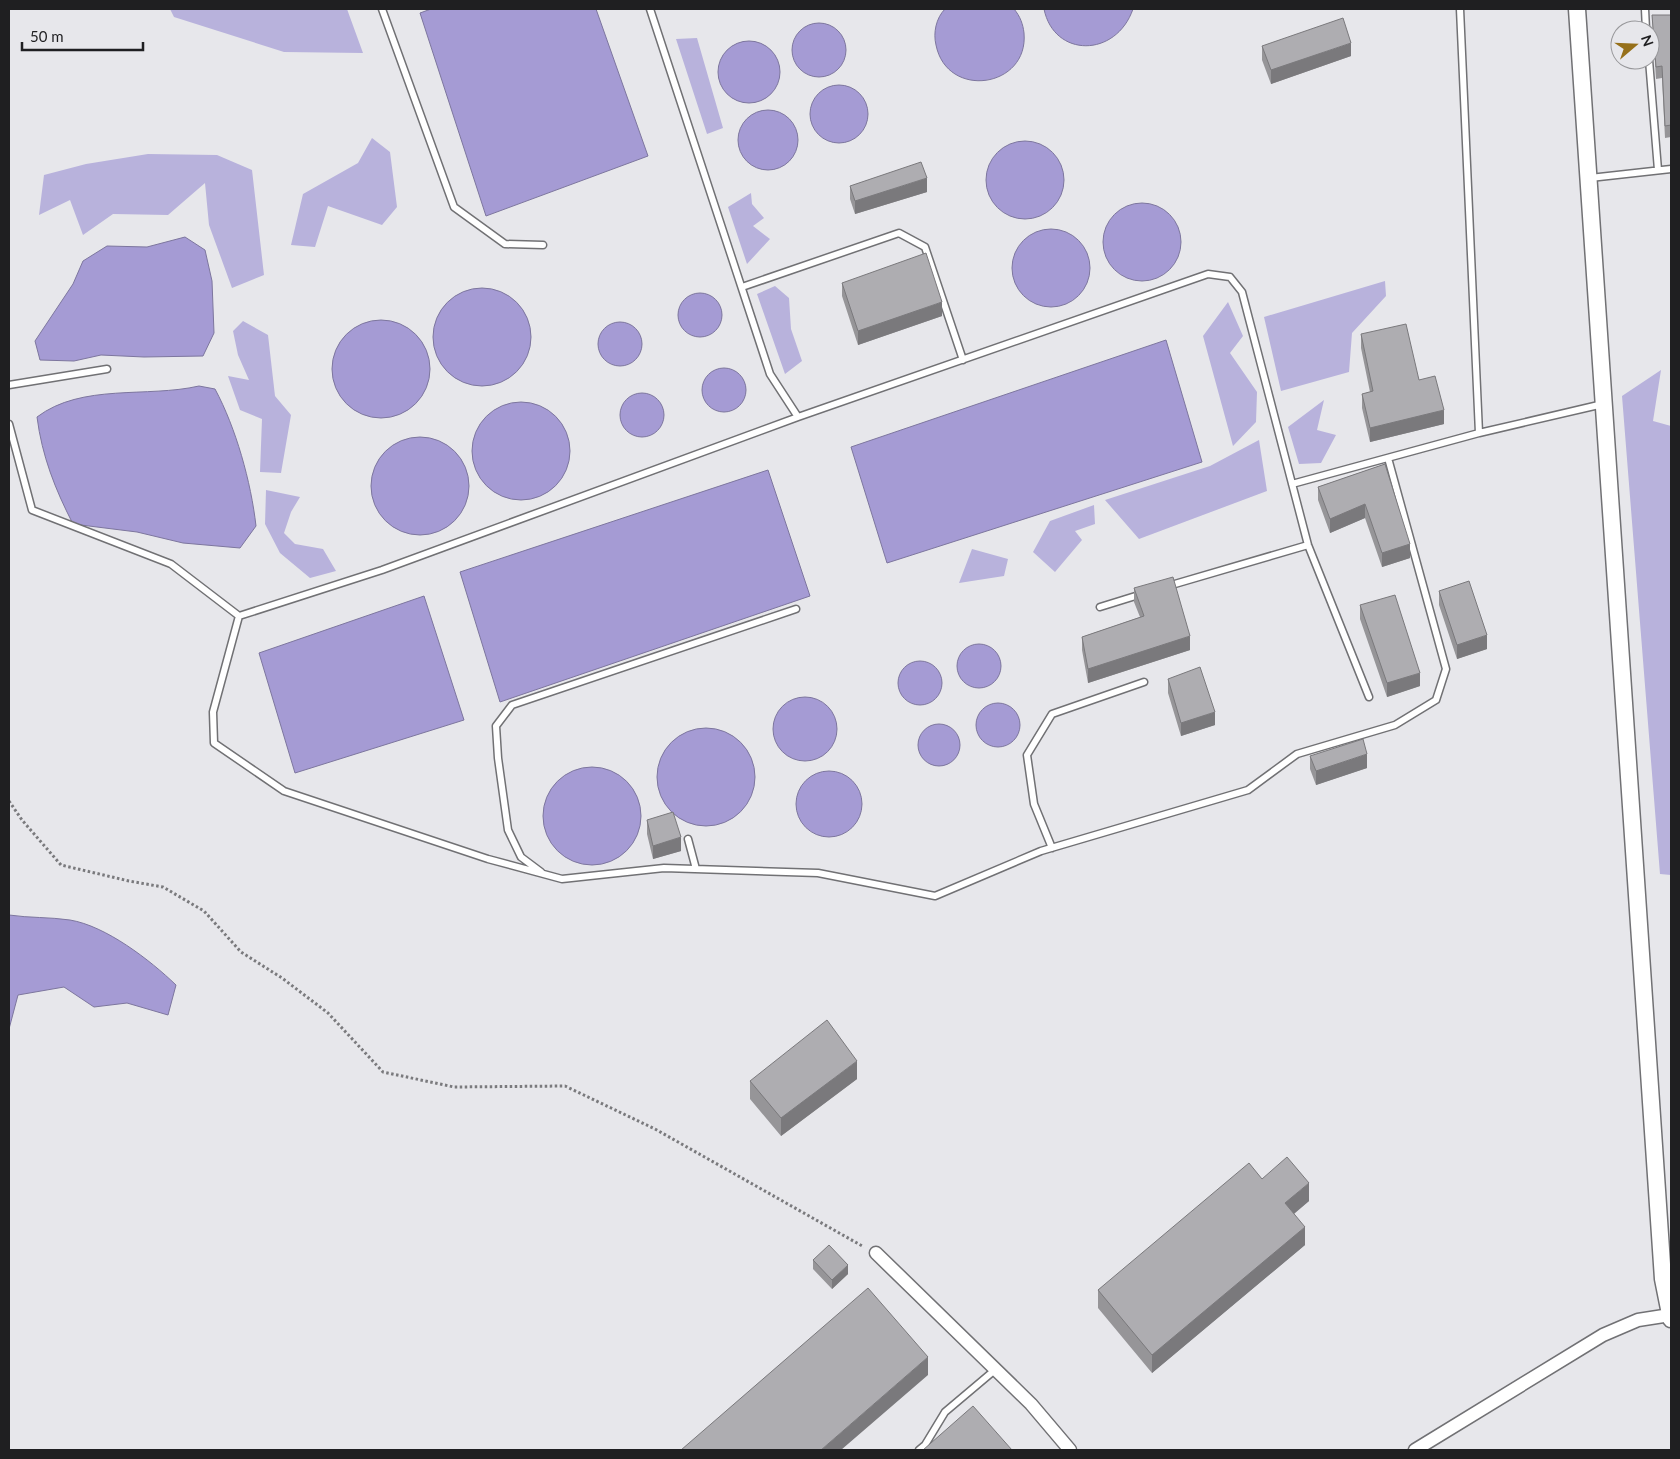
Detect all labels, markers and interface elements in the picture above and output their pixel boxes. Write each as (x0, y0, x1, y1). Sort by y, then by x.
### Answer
scale bar (22, 20, 144, 52)
north arrow (1610, 20, 1660, 70)
text: 50 m (30, 27, 64, 45)
text: N (1638, 33, 1658, 48)

